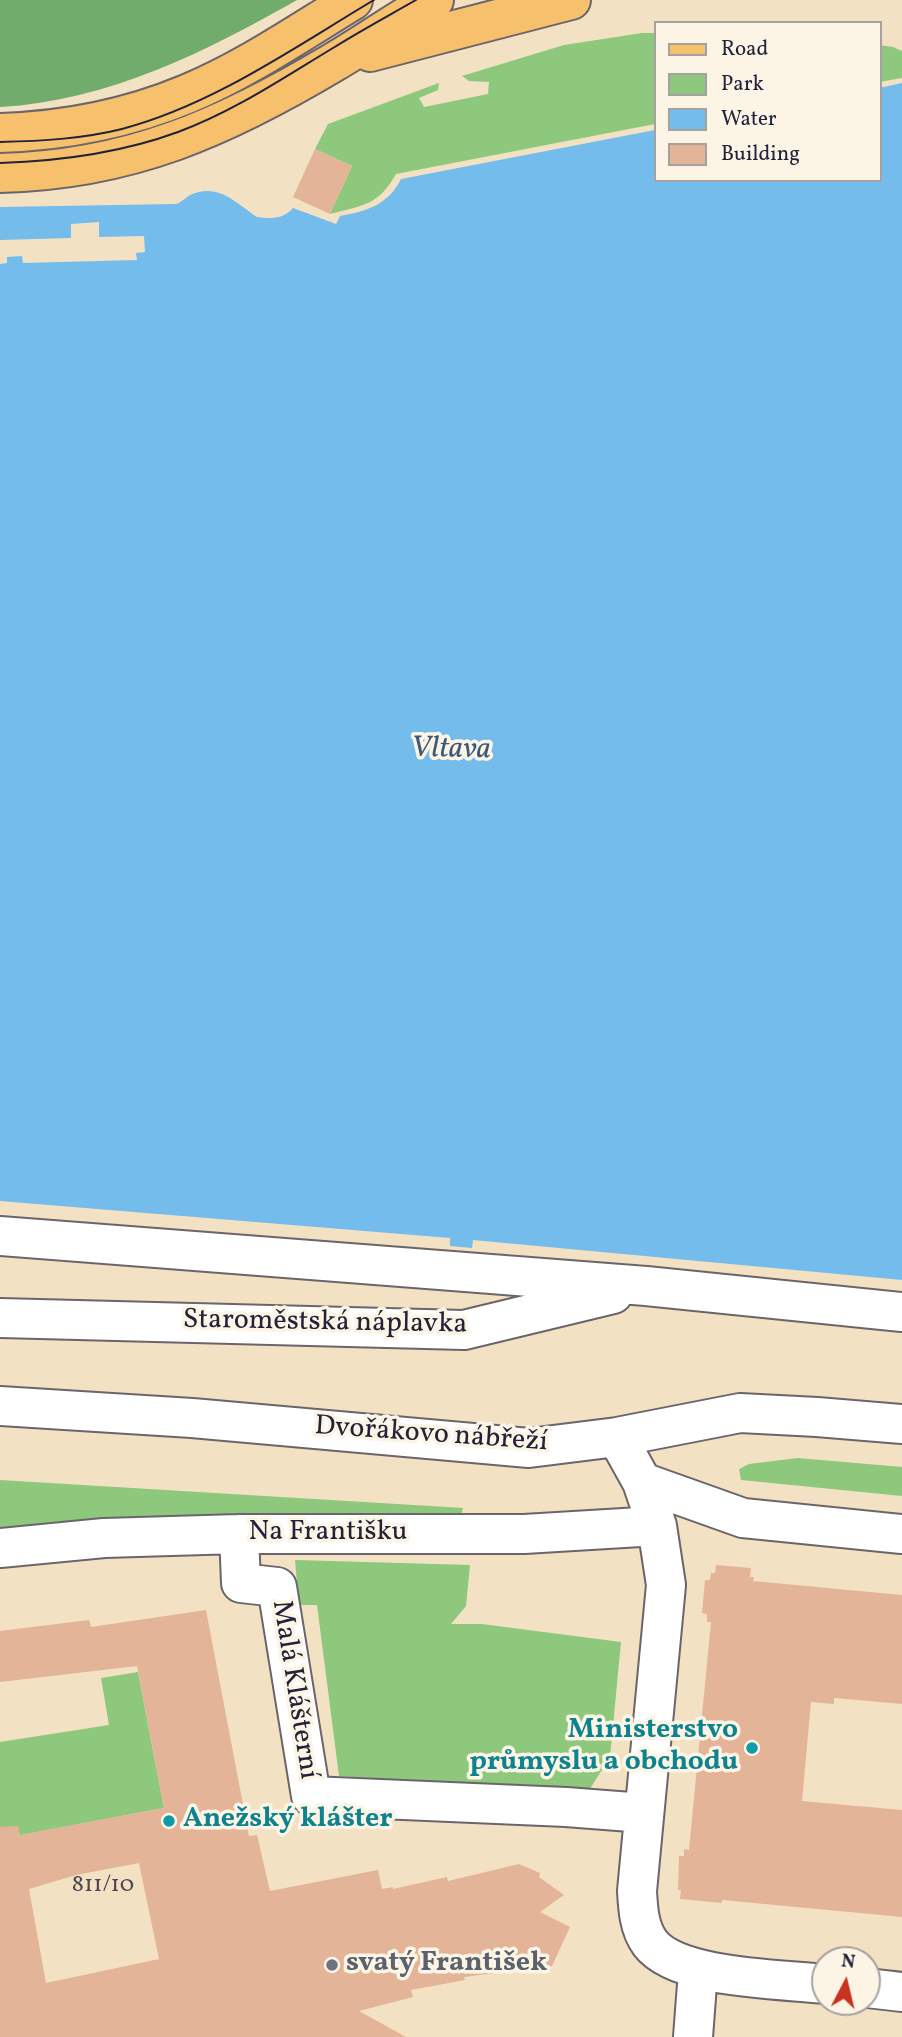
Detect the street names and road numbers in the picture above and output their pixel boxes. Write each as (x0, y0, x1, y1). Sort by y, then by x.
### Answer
street label: Staroměstská náplavka (183, 1305, 467, 1343)
street label: Dvořákovo nábřeží (313, 1411, 549, 1461)
street label: Na Františku (249, 1517, 407, 1551)
street label: Malá Klášterní (262, 1598, 324, 1782)

